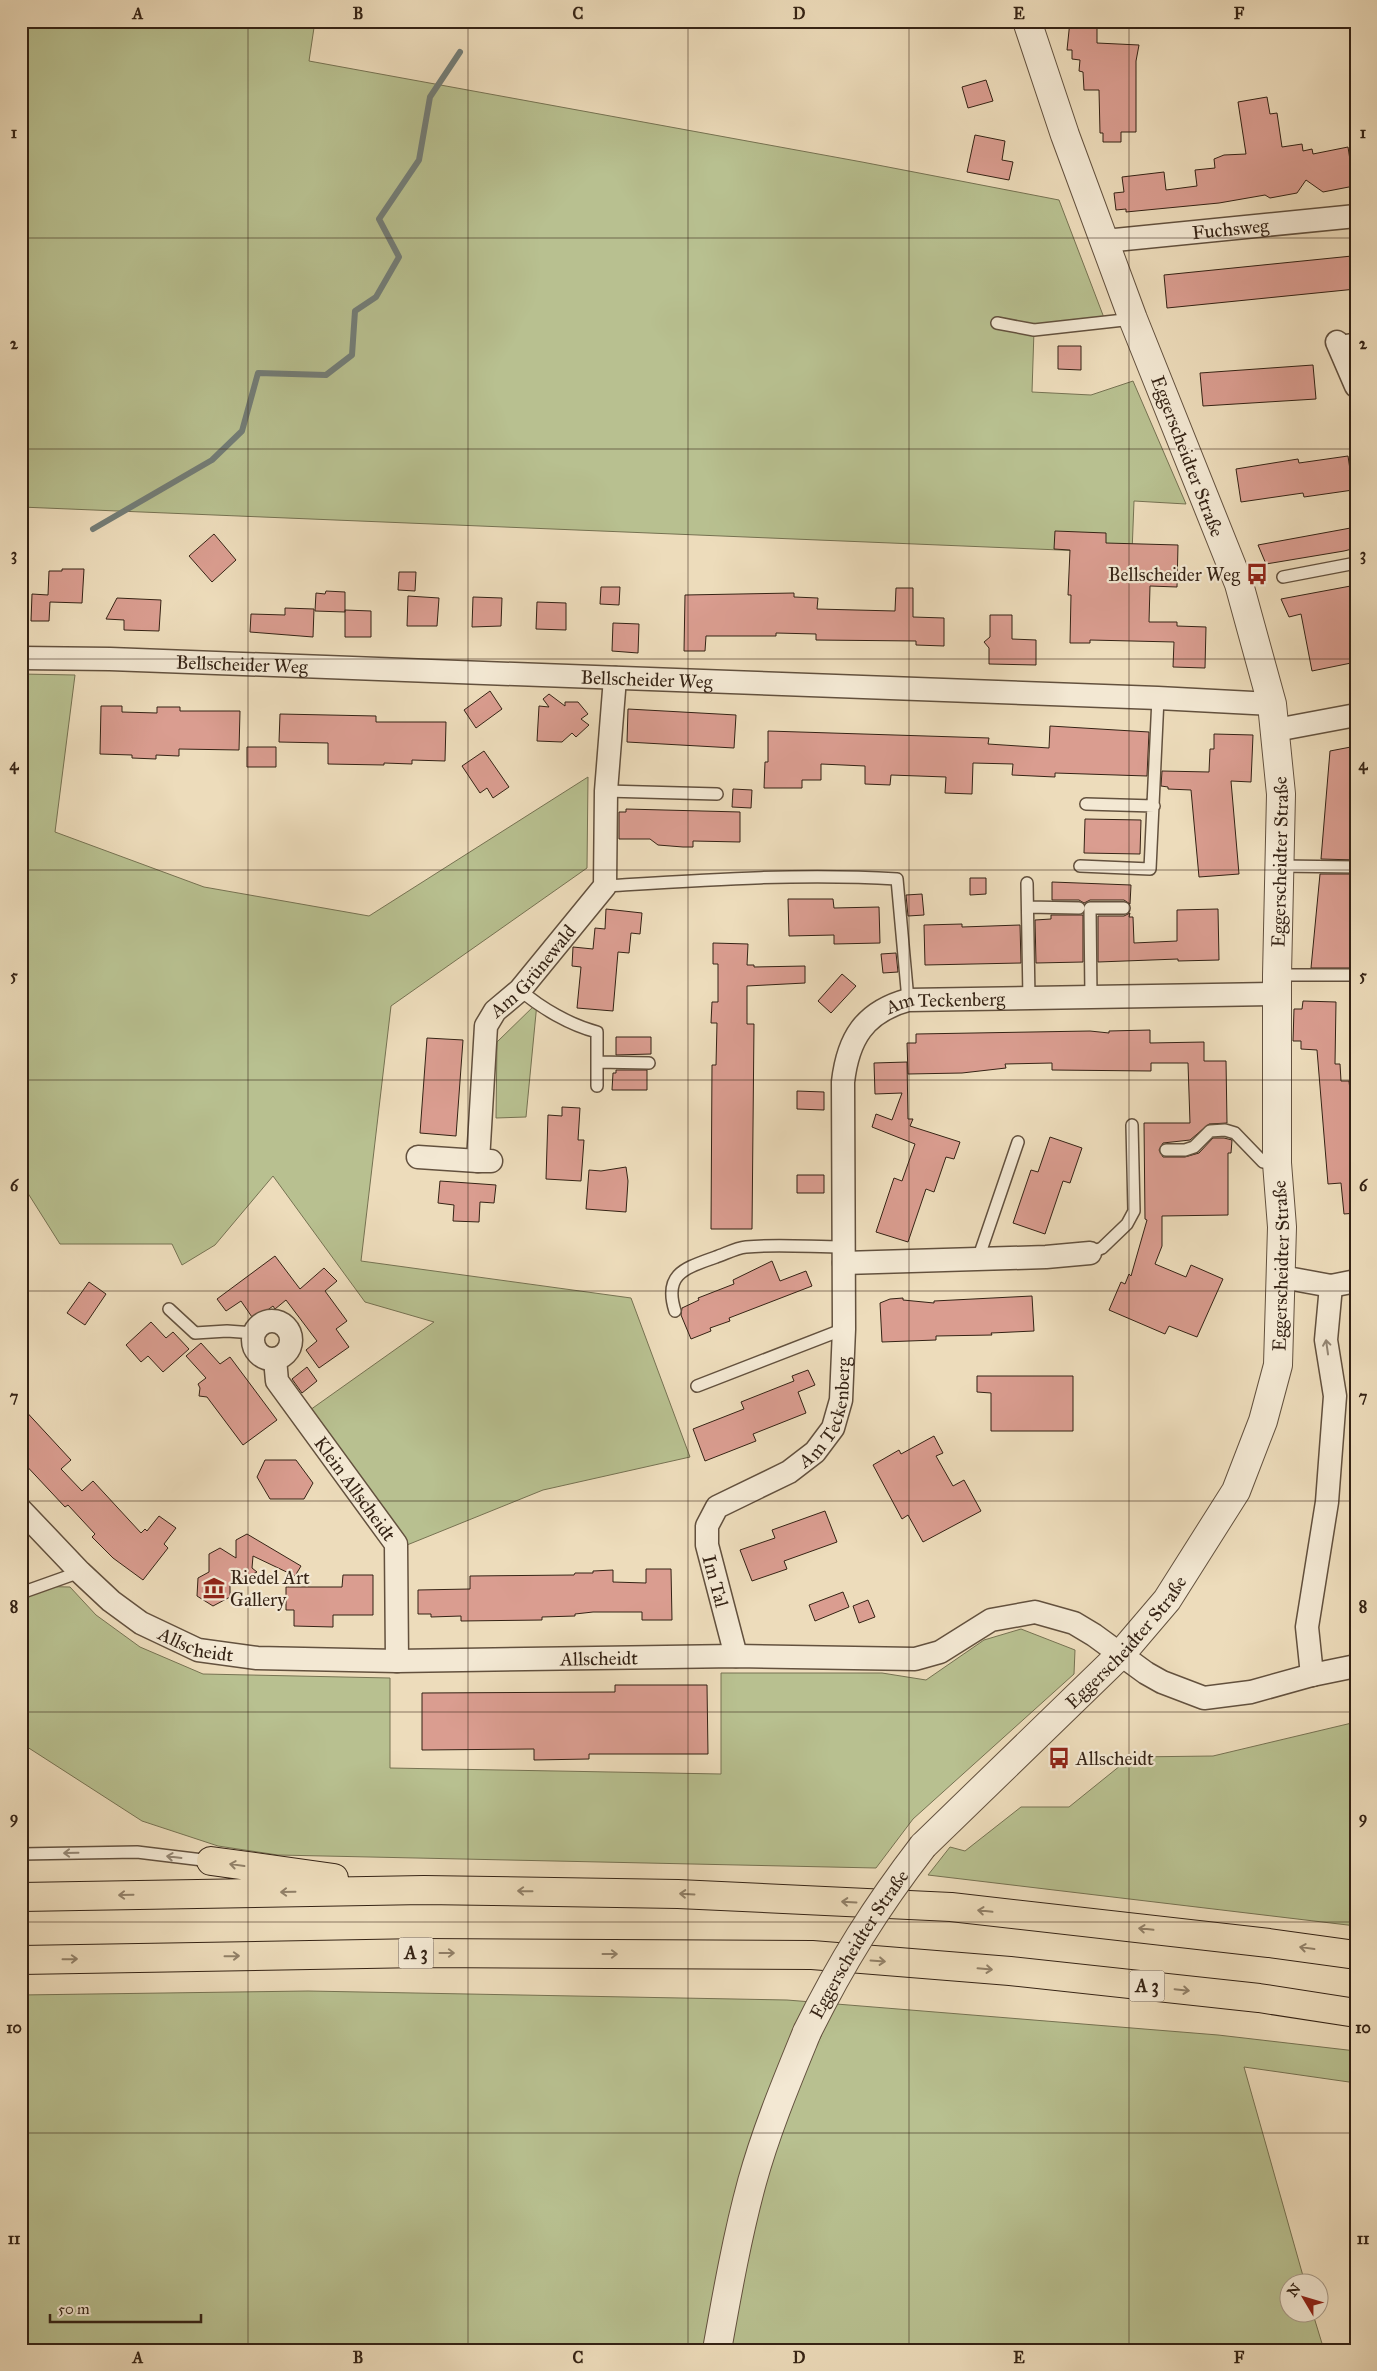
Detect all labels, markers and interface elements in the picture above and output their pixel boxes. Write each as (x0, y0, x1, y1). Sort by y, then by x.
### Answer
text: A (132, 4, 144, 23)
text: B (353, 4, 363, 23)
text: C (573, 4, 584, 23)
text: D (793, 4, 806, 23)
text: E (1013, 4, 1025, 23)
text: F (1234, 4, 1245, 23)
text: 1 (11, 123, 18, 142)
text: 1 (1360, 123, 1367, 142)
street label: Fuchsweg (1191, 214, 1270, 244)
text: 2 (10, 334, 19, 353)
text: 2 (1359, 334, 1368, 353)
street label: Eggerscheidter Straße (1145, 372, 1229, 540)
text: 3 (11, 545, 17, 565)
text: 3 (1360, 545, 1366, 565)
bus stop icon: Bellscheider Weg (1244, 561, 1270, 587)
place label: Bellscheider Weg (1108, 563, 1240, 587)
street label: Bellscheider Weg (175, 650, 308, 679)
street label: Bellscheider Weg (580, 666, 713, 694)
text: 4 (10, 755, 20, 775)
text: 4 (1359, 755, 1369, 775)
street label: Eggerscheidter Straße (1267, 775, 1293, 948)
street label: Am Grünewald (485, 920, 581, 1023)
text: 5 (10, 966, 18, 985)
text: 5 (1359, 966, 1367, 985)
street label: Am Teckenberg (881, 987, 1005, 1019)
text: 6 (10, 1176, 19, 1195)
text: 6 (1359, 1176, 1368, 1195)
street label: Eggerscheidter Straße (1267, 1179, 1294, 1352)
one-way arrow (1322, 1340, 1332, 1356)
street label: Am Teckenberg (793, 1356, 856, 1473)
text: 7 (10, 1387, 19, 1406)
text: 7 (1359, 1387, 1368, 1406)
street label: Klein Allscheidt (309, 1432, 401, 1546)
street label: Im Tal (698, 1552, 734, 1611)
place label: Riedel Art Gallery (230, 1566, 310, 1611)
street label: Eggerscheidter Straße (1061, 1571, 1191, 1714)
museum icon: Riedel Art Gallery (201, 1575, 227, 1601)
text: 8 (10, 1597, 18, 1616)
text: 8 (1359, 1597, 1367, 1616)
street label: Allscheidt (154, 1622, 235, 1667)
street label: Allscheidt (559, 1646, 638, 1671)
bus stop icon: Allscheidt (1046, 1745, 1072, 1771)
place label: Allscheidt (1075, 1747, 1154, 1770)
text: 9 (10, 1808, 18, 1828)
text: 9 (1359, 1808, 1367, 1828)
one-way arrow (63, 1849, 79, 1858)
one-way arrow (166, 1851, 182, 1861)
one-way arrow (229, 1860, 245, 1870)
street label: Eggerscheidter Straße (805, 1865, 913, 2023)
one-way arrow (517, 1886, 533, 1896)
one-way arrow (280, 1888, 296, 1897)
one-way arrow (679, 1889, 696, 1899)
one-way arrow (118, 1890, 134, 1900)
one-way arrow (842, 1898, 858, 1907)
one-way arrow (977, 1906, 993, 1916)
one-way arrow (1138, 1924, 1154, 1934)
road number: A 3 (398, 1938, 434, 1969)
one-way arrow (1300, 1943, 1316, 1953)
one-way arrow (439, 1948, 455, 1958)
one-way arrow (602, 1949, 618, 1959)
one-way arrow (224, 1951, 240, 1961)
one-way arrow (62, 1954, 78, 1964)
one-way arrow (869, 1956, 885, 1965)
one-way arrow (977, 1964, 993, 1974)
road number: A 3 (1130, 1970, 1164, 2002)
one-way arrow (1173, 1985, 1189, 1995)
text: 10 (6, 2018, 22, 2037)
text: 10 (1355, 2018, 1371, 2037)
text: 11 (8, 2229, 21, 2248)
text: 11 (1357, 2229, 1370, 2248)
north arrow (1280, 2274, 1330, 2324)
text: N (1284, 2280, 1305, 2300)
scale bar (50, 2291, 201, 2323)
text: 50 m (58, 2300, 90, 2318)
text: A (132, 2348, 144, 2367)
text: B (353, 2348, 363, 2367)
text: C (573, 2348, 584, 2367)
text: D (793, 2348, 806, 2367)
text: E (1013, 2348, 1025, 2367)
text: F (1234, 2348, 1245, 2367)

